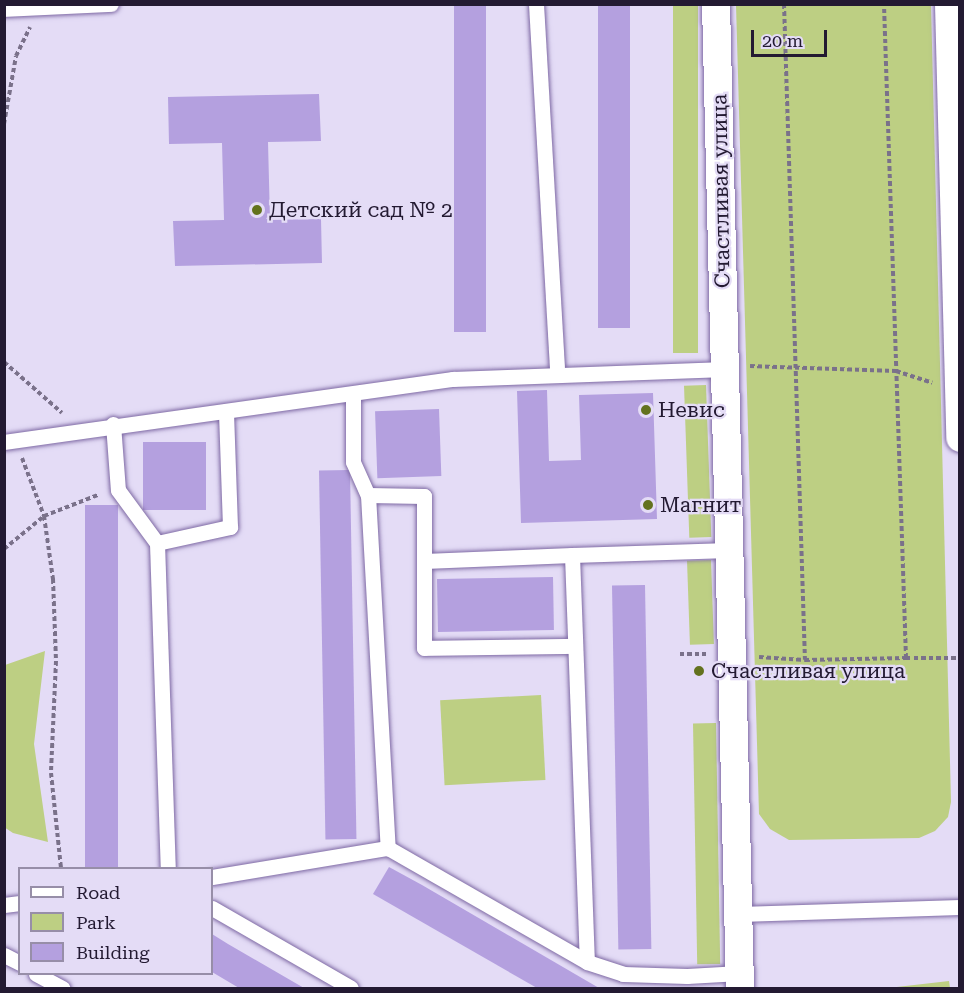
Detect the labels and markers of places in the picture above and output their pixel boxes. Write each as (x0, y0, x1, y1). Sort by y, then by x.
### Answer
place label: Детский сад № 2 (269, 197, 453, 223)
marker: Детский сад № 2 (250, 203, 264, 217)
place label: Невис (658, 397, 725, 423)
marker: Невис (639, 403, 653, 417)
place label: Магнит (660, 492, 742, 518)
marker: Магнит (641, 498, 655, 512)
place label: Счастливая улица (711, 658, 905, 684)
marker: Счастливая улица (692, 664, 706, 678)

